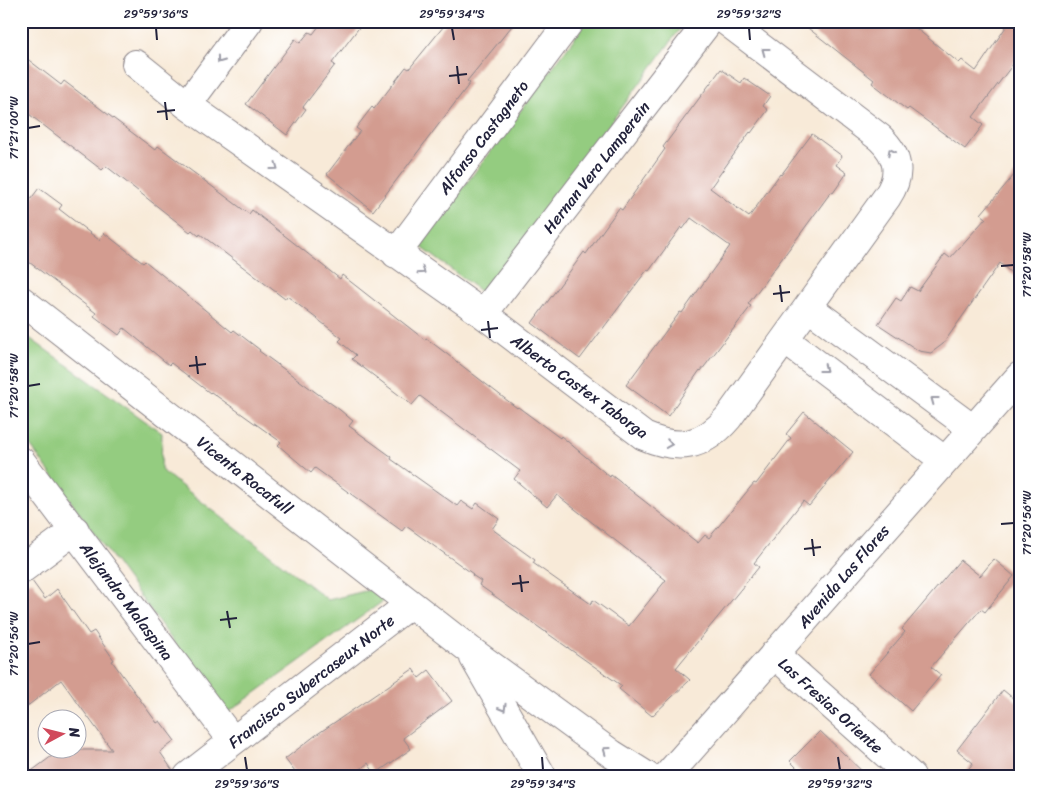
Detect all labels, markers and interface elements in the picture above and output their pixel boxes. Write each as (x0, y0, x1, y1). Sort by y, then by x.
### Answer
text: 29°59'36"S (124, 3, 189, 25)
text: 29°59'34"S (419, 3, 485, 25)
text: 29°59'32"S (717, 3, 782, 25)
one-way arrow (761, 48, 771, 57)
one-way arrow (217, 55, 226, 64)
street label: Alfonso Castagneto (430, 74, 536, 202)
street label: Hernan Vera Lamperein (535, 94, 658, 240)
text: 71°21'00"W (3, 96, 25, 160)
one-way arrow (887, 149, 897, 158)
one-way arrow (269, 161, 279, 170)
text: 71°20'58"W (1016, 232, 1038, 297)
one-way arrow (416, 265, 426, 274)
street label: Alberto Castex Taborga (504, 326, 655, 447)
text: 71°20'58"W (3, 353, 25, 418)
one-way arrow (818, 363, 828, 372)
one-way arrow (931, 398, 940, 406)
street label: Vicenta Rocafull (190, 428, 300, 523)
one-way arrow (665, 438, 673, 449)
text: 71°20'56"W (1016, 490, 1038, 555)
street label: Avenida Las Flores (789, 517, 897, 636)
street label: Alejandro Malaspina (71, 535, 181, 667)
street label: Francisco Subercaseux Norte (221, 607, 401, 756)
text: 71°20'56"W (3, 611, 25, 676)
street label: Las Fresias Oriente (771, 650, 890, 761)
one-way arrow (497, 703, 507, 712)
north arrow (38, 710, 88, 760)
text: N (61, 725, 87, 739)
one-way arrow (602, 747, 612, 756)
text: 29°59'36"S (215, 773, 280, 795)
text: 29°59'34"S (510, 773, 576, 795)
text: 29°59'32"S (808, 773, 873, 795)

